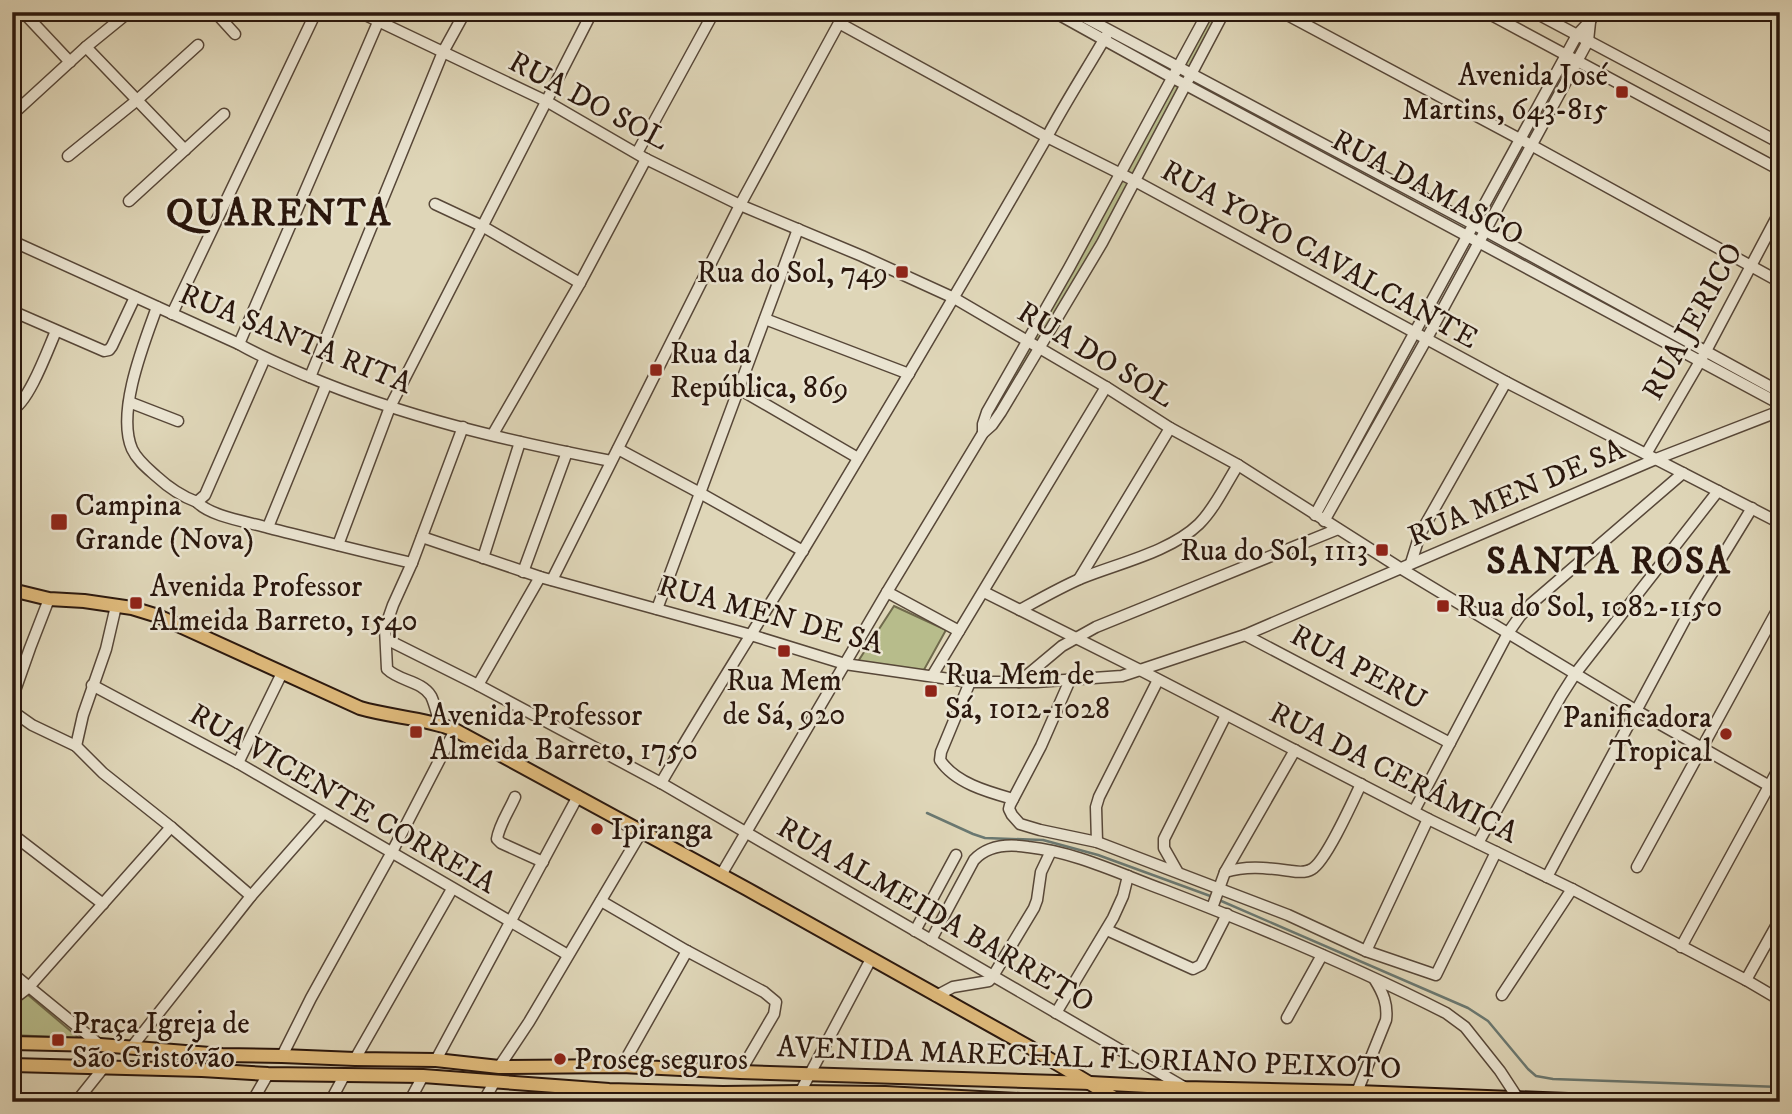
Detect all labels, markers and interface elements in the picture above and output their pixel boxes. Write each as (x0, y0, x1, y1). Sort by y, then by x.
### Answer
street label: RUA DO SOL (502, 44, 675, 159)
place label: Avenida José Martins, 643-815 (1402, 58, 1609, 129)
marker: Avenida José Martins, 643-815 (1614, 84, 1630, 100)
street label: RUA DAMASCO (1325, 122, 1530, 254)
street label: RUA YOYO CAVALCANTE (1154, 153, 1484, 358)
district label: QUARENTA (166, 191, 392, 238)
street label: RUA JERICO (1635, 237, 1752, 407)
place label: Rua do Sol, 749 (697, 255, 888, 292)
marker: Rua do Sol, 749 (894, 264, 910, 280)
street label: RUA SANTA RITA (174, 276, 418, 403)
street label: RUA DO SOL (1010, 294, 1180, 417)
place label: Rua da República, 869 (670, 336, 848, 407)
marker: Rua da República, 869 (648, 362, 664, 378)
street label: RUA MEN DE SA (1403, 431, 1631, 556)
place label: Campina Grande (Nova) (75, 488, 254, 559)
marker: Campina Grande (Nova) (49, 512, 69, 532)
place label: Rua do Sol, 1113 (1180, 533, 1368, 570)
district label: SANTA ROSA (1486, 539, 1732, 586)
marker: Rua do Sol, 1113 (1374, 542, 1390, 558)
street label: RUA MEN DE SA (654, 568, 888, 664)
place label: Avenida Professor Almeida Barreto, 1540 (150, 569, 418, 640)
place label: Rua do Sol, 1082-1150 (1457, 589, 1722, 626)
marker: Avenida Professor Almeida Barreto, 1540 (128, 595, 144, 611)
marker: Rua do Sol, 1082-1150 (1435, 598, 1451, 614)
street label: RUA PERU (1284, 617, 1433, 720)
marker: Rua Mem de Sá, 920 (776, 643, 792, 659)
place label: Rua Mem de Sá, 1012-1028 (945, 657, 1110, 728)
place label: Rua Mem de Sá, 920 (723, 663, 845, 734)
marker: Rua Mem de Sá, 1012-1028 (923, 683, 939, 699)
street label: RUA DA CERÂMICA (1263, 693, 1525, 852)
street label: RUA VICENTE CORREIA (182, 696, 503, 903)
place label: Avenida Professor Almeida Barreto, 1750 (430, 698, 698, 769)
place label: Panificadora Tropical (1562, 700, 1712, 771)
marker: Avenida Professor Almeida Barreto, 1750 (408, 724, 424, 740)
marker: Panificadora Tropical (1718, 726, 1734, 742)
street label: RUA ALMEIDA BARRETO (770, 809, 1100, 1021)
place label: Ipiranga (611, 812, 713, 849)
marker: Ipiranga (589, 821, 605, 837)
place label: Praça Igreja de São Cristóvão (72, 1006, 250, 1077)
street label: AVENIDA MARECHAL FLORIANO PEIXOTO (776, 1029, 1402, 1088)
marker: Praça Igreja de São Cristóvão (50, 1032, 66, 1048)
place label: Proseg seguros (574, 1042, 748, 1079)
marker: Proseg seguros (552, 1051, 568, 1067)

